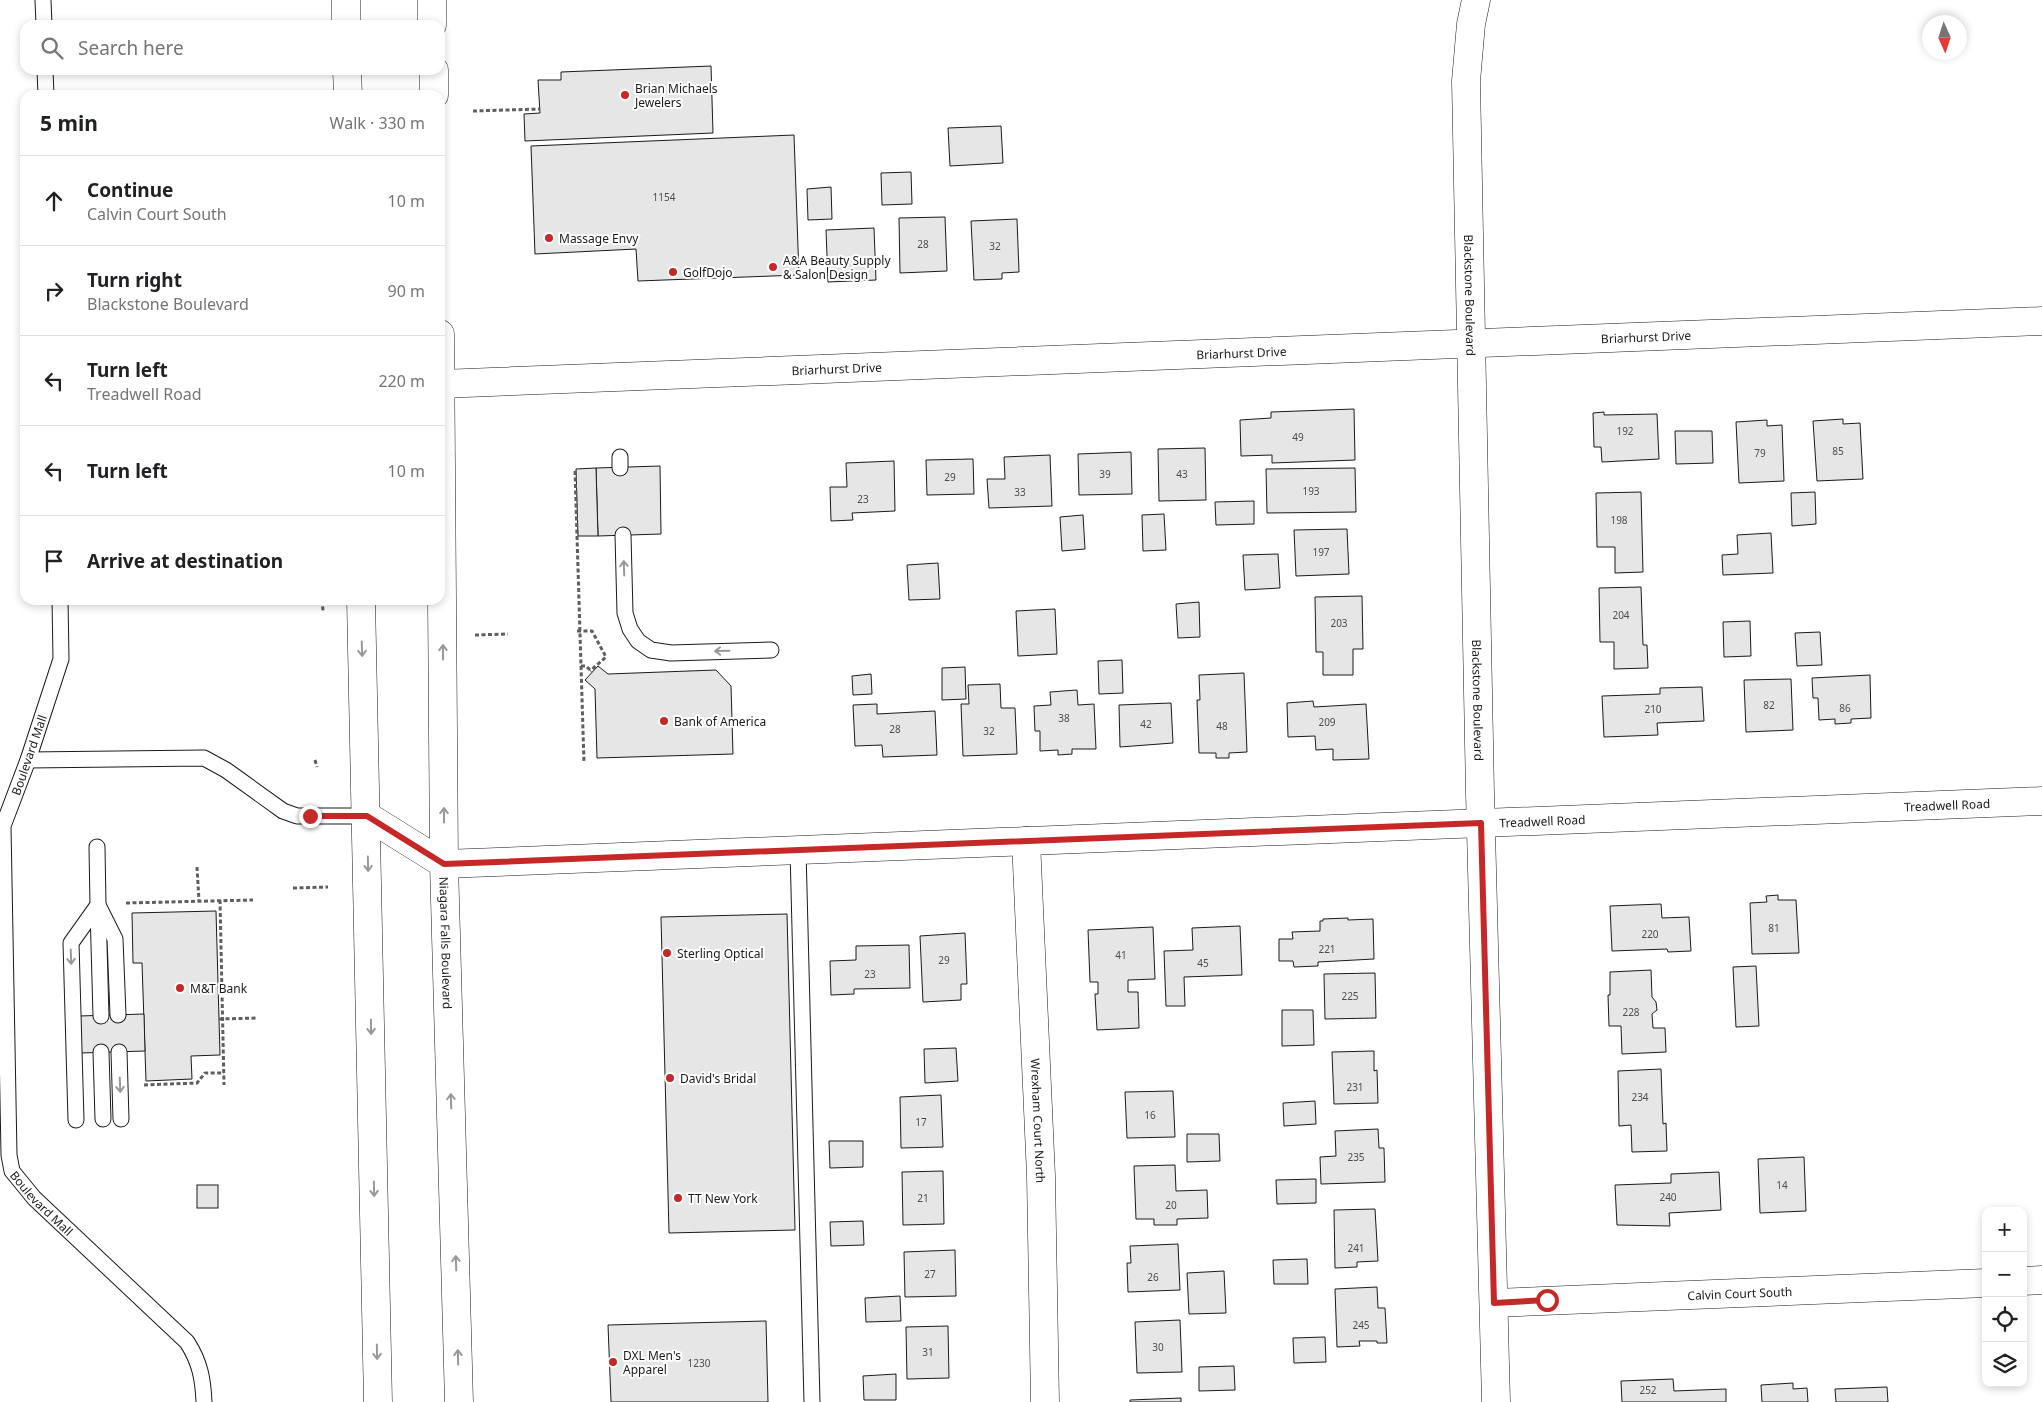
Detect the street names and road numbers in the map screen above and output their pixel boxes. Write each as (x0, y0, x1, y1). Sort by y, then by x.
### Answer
street label: Blackstone Boulevard (1461, 234, 1480, 356)
street label: Briarhurst Drive (1601, 326, 1692, 347)
street label: Briarhurst Drive (1196, 342, 1287, 363)
street label: Briarhurst Drive (791, 358, 882, 379)
street label: Blackstone Boulevard (1468, 639, 1488, 761)
street label: Boulevard Mall (7, 713, 51, 797)
street label: Treadwell Road (1904, 795, 1990, 815)
street label: Treadwell Road (1499, 811, 1586, 831)
street label: Niagara Falls Boulevard (436, 876, 457, 1010)
street label: Wrexham Court North (1027, 1058, 1050, 1183)
street label: Boulevard Mall (7, 1167, 77, 1239)
street label: Calvin Court South (1687, 1282, 1793, 1304)

